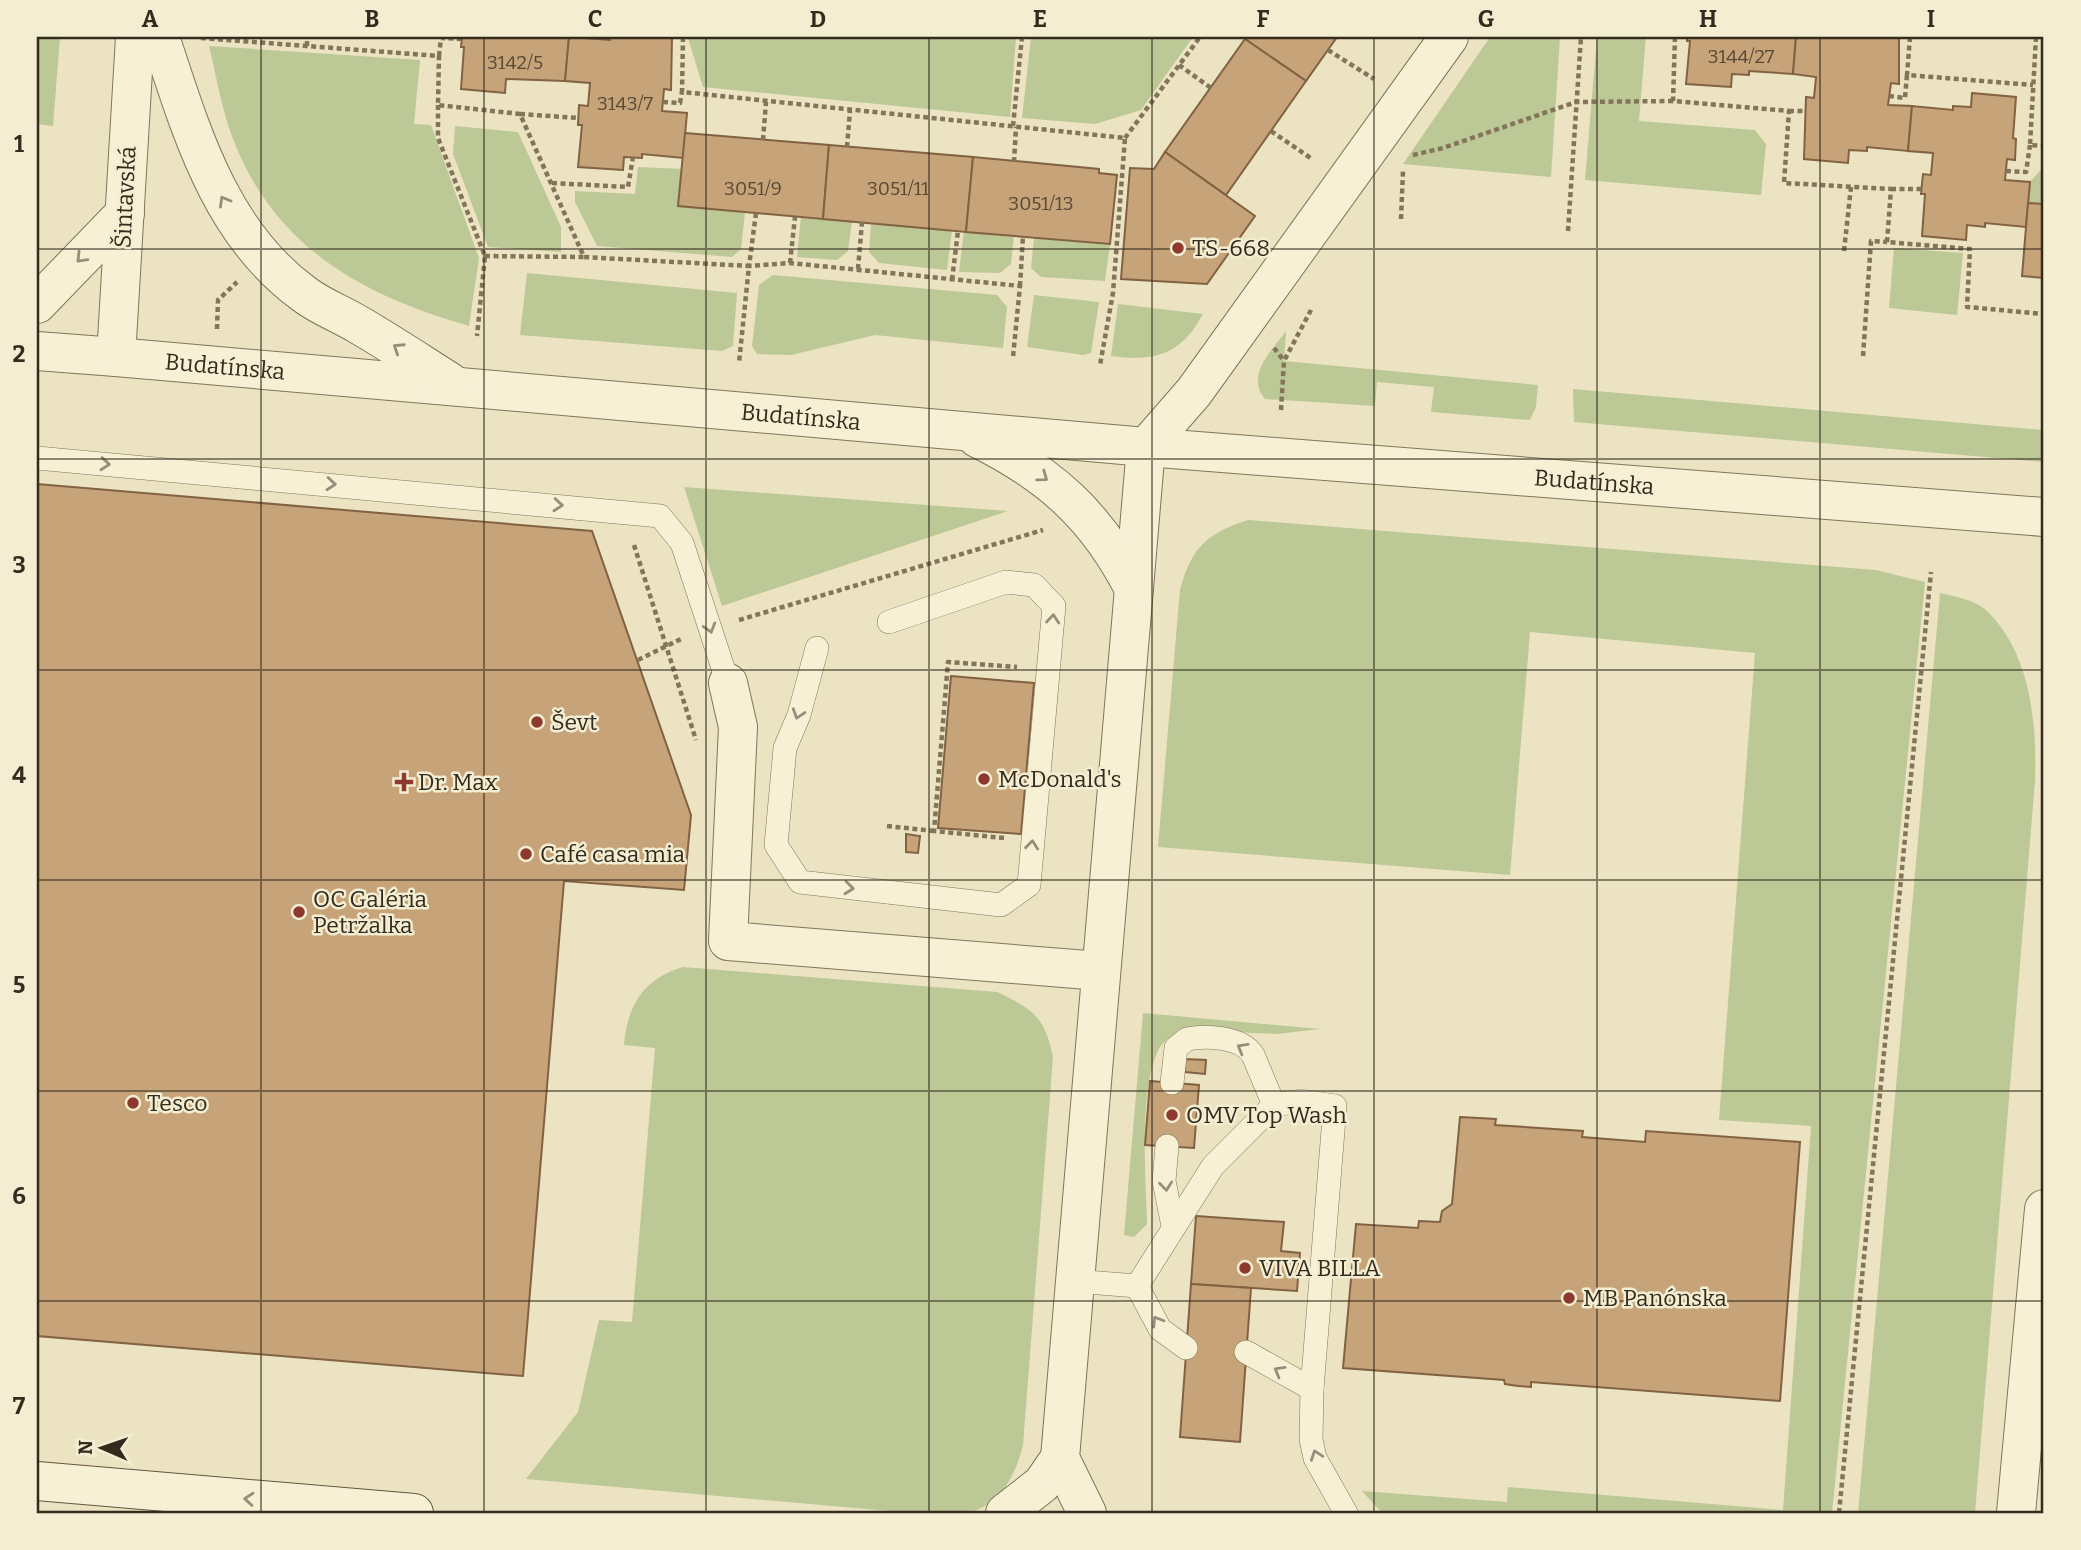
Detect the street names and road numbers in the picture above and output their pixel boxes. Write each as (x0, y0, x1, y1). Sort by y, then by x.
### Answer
street label: Šintavská (108, 145, 142, 249)
street label: Budatínska (164, 347, 287, 386)
street label: Budatínska (740, 398, 862, 436)
street label: Budatínska (1533, 463, 1656, 501)

